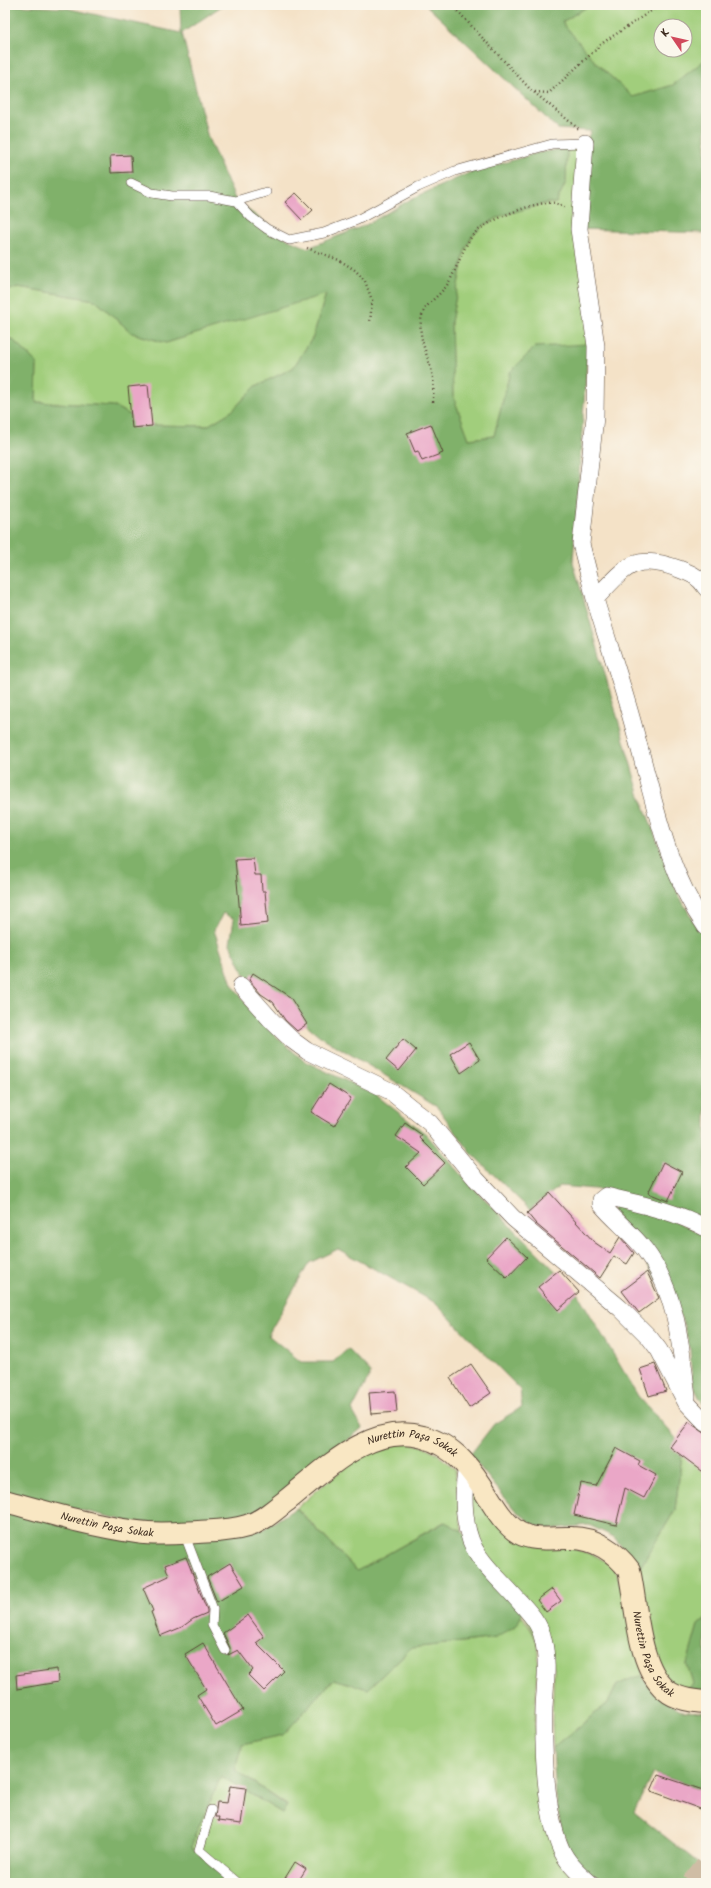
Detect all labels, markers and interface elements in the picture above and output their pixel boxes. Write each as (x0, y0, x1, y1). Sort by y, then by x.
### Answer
north arrow (653, 18, 693, 58)
text: K (656, 25, 675, 41)
street label: Nurettin Paşa Sokak (364, 1425, 462, 1462)
street label: Nurettin Paşa Sokak (58, 1507, 155, 1543)
street label: Nurettin Paşa Sokak (627, 1610, 678, 1703)

